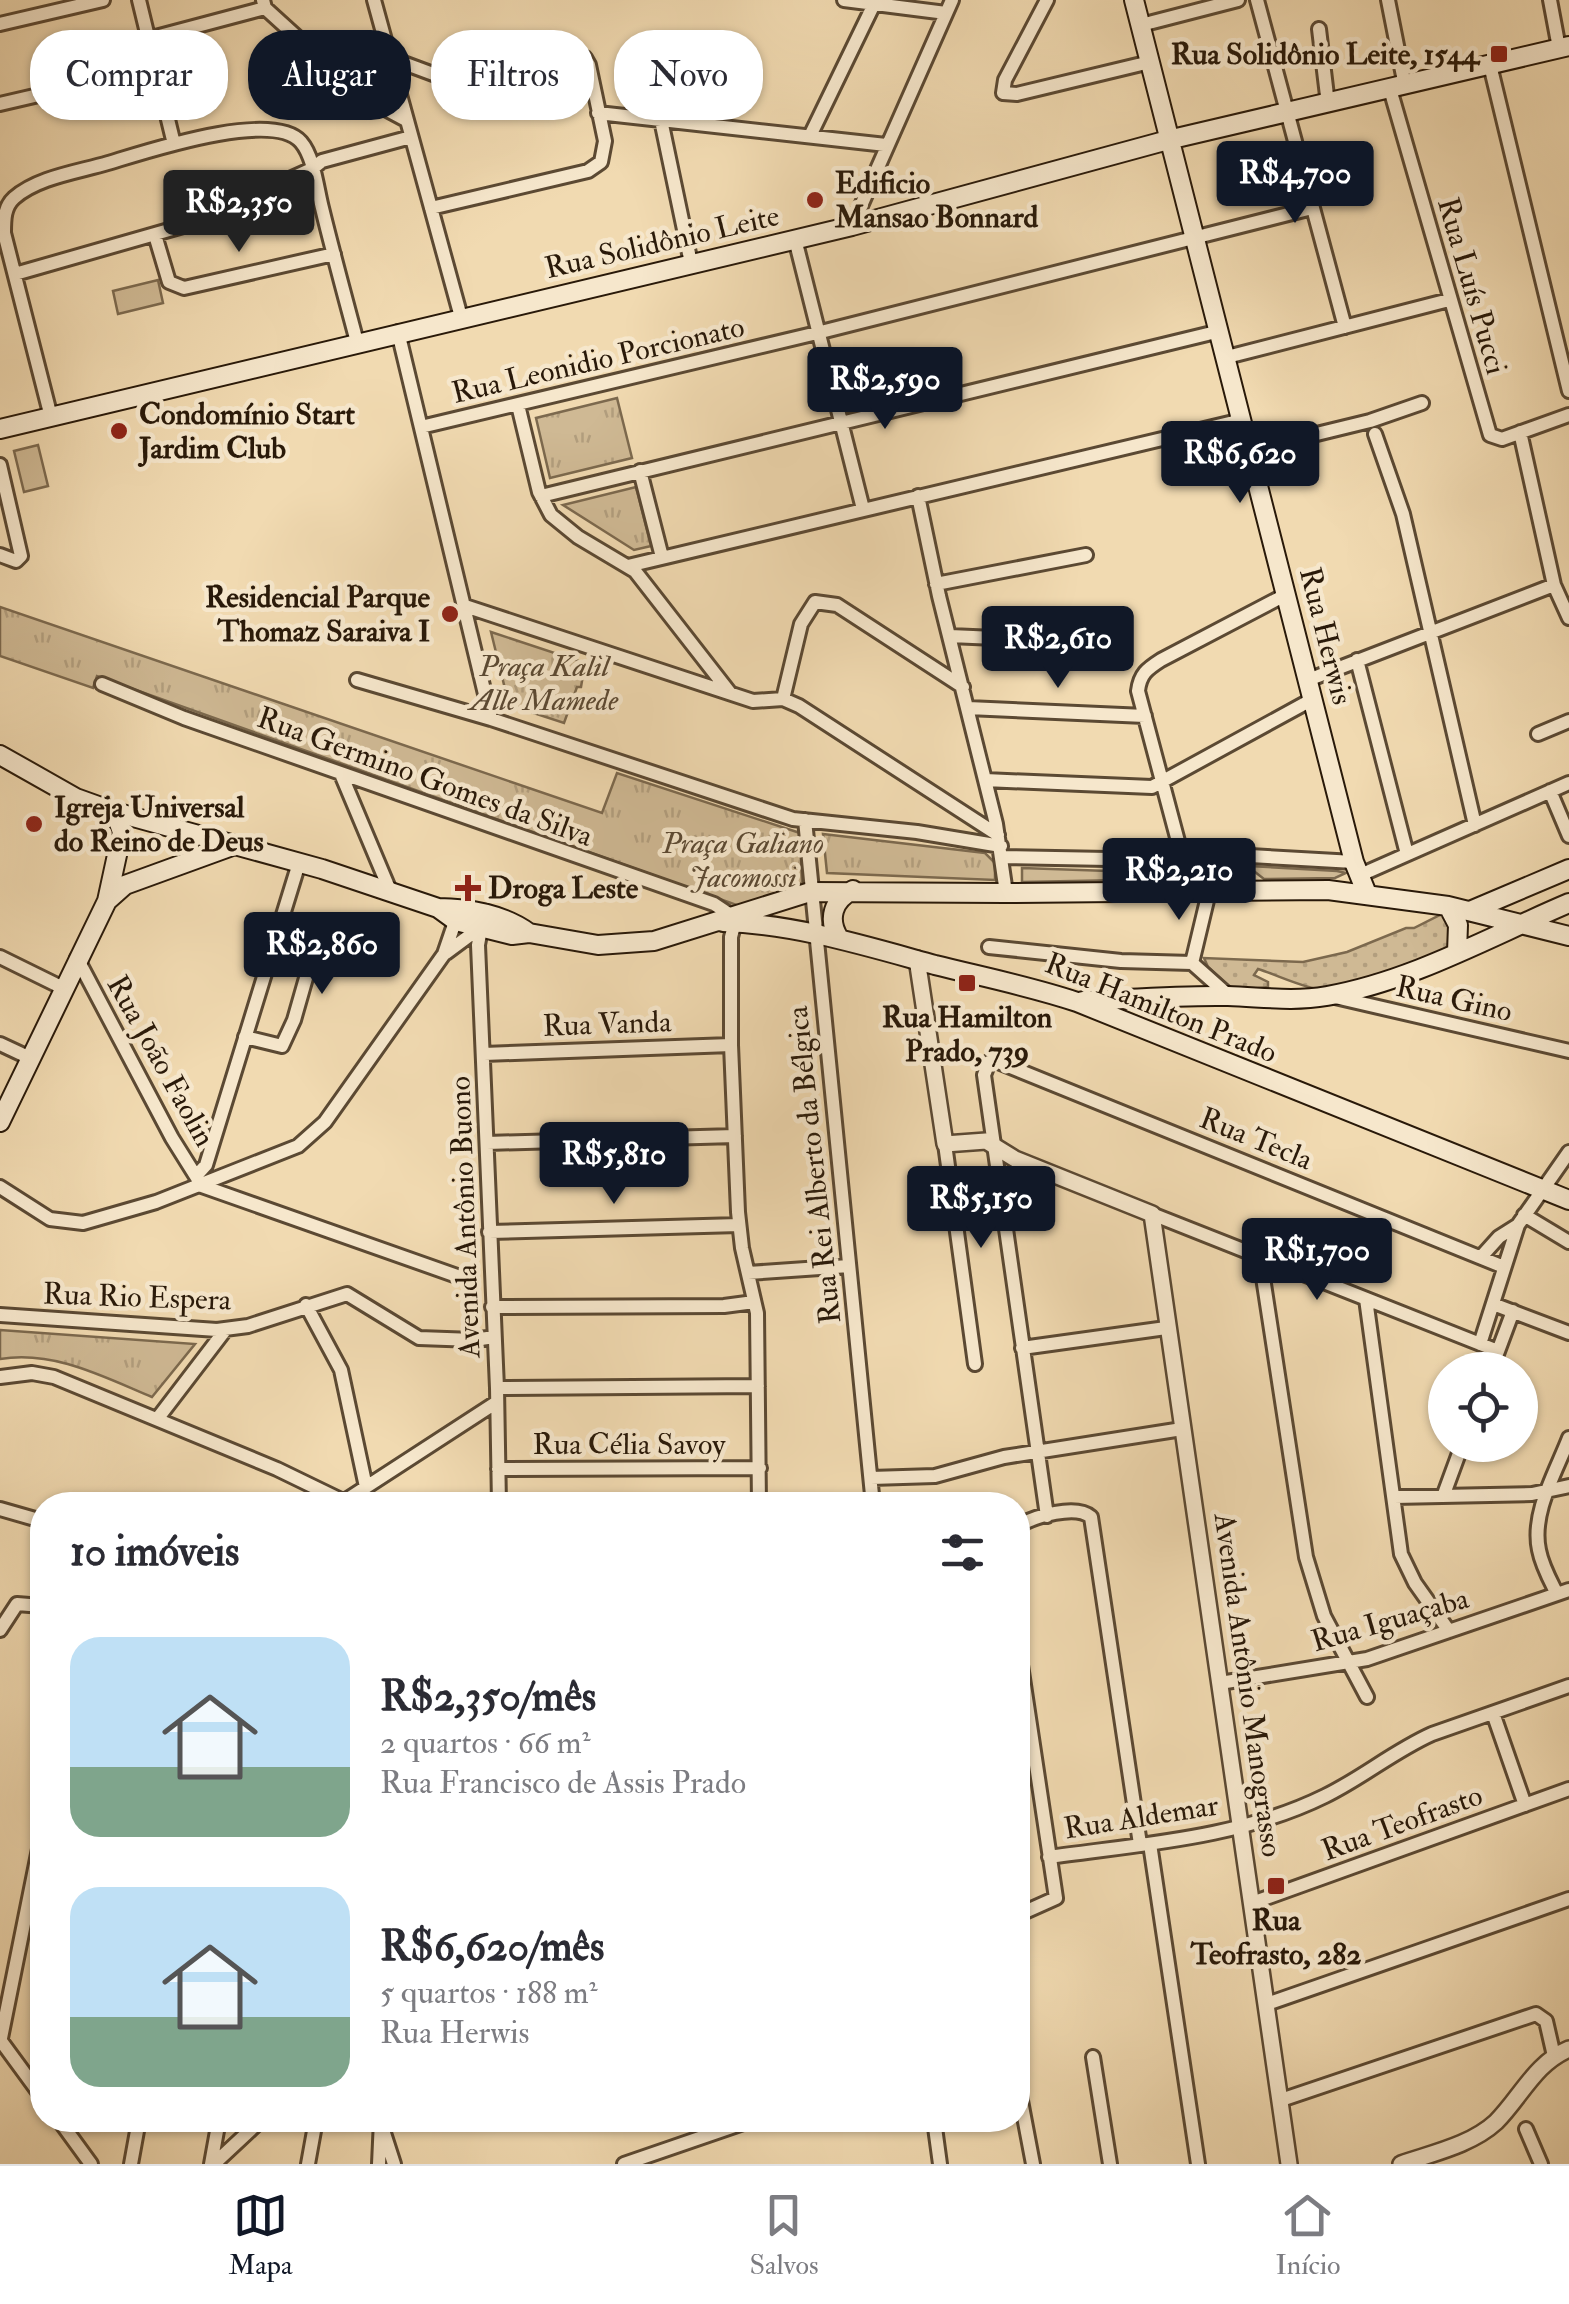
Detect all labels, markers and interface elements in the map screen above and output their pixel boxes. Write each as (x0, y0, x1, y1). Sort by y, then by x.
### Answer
chip: Comprar (30, 30, 228, 120)
chip: Alugar (248, 30, 411, 120)
chip: Filtros (431, 30, 594, 120)
chip: Novo (614, 30, 763, 120)
place label: Rua Solidônio Leite, 1544 (1171, 36, 1481, 73)
marker: Rua Solidônio Leite, 1544 (1488, 43, 1510, 65)
pin: R$4,700 (1203, 141, 1387, 226)
text: R$4,700 (1239, 153, 1351, 193)
place label: Edificio Mansao Bonnard (834, 165, 1038, 236)
pin: R$2,350 (147, 170, 331, 255)
text: R$2,350 (185, 182, 293, 222)
marker: Edificio Mansao Bonnard (804, 189, 826, 211)
street label: Rua Luís Pucci (1429, 193, 1515, 379)
street label: Rua Solidônio Leite (541, 197, 783, 287)
street label: Rua Leonidio Porcionato (448, 308, 748, 412)
pin: R$2,590 (793, 347, 977, 432)
text: R$2,590 (829, 359, 941, 399)
place label: Condomínio Start Jardim Club (137, 396, 355, 467)
marker: Condomínio Start Jardim Club (108, 420, 130, 442)
pin: R$6,620 (1148, 421, 1332, 506)
text: R$6,620 (1183, 433, 1297, 473)
street label: Rua Herwis (1291, 564, 1361, 708)
place label: Residencial Parque Thomaz Saraiva I (205, 579, 430, 650)
marker: Residencial Parque Thomaz Saraiva I (439, 603, 461, 625)
pin: R$2,610 (966, 606, 1150, 691)
text: R$2,610 (1004, 618, 1112, 658)
park label: Praça Kalil Alle Mamede (467, 648, 619, 719)
street label: Rua Germino Gomes da Silva (252, 699, 598, 855)
place label: Igreja Universal do Reino de Deus (54, 789, 264, 860)
marker: Igreja Universal do Reino de Deus (23, 813, 45, 835)
park label: Praça Galiano Jacomossi (661, 825, 824, 896)
pin: R$2,210 (1087, 838, 1271, 923)
text: R$2,210 (1125, 850, 1233, 890)
place label: Droga Leste (488, 870, 639, 907)
marker: Droga Leste (457, 877, 479, 899)
pin: R$2,860 (230, 912, 414, 997)
text: R$2,860 (266, 924, 378, 964)
street label: Rua Hamilton Prado (1040, 945, 1282, 1071)
street label: Rua Gino (1392, 968, 1516, 1030)
street label: Rua João Faolin (99, 969, 223, 1153)
marker: Rua Hamilton Prado, 739 (956, 972, 978, 994)
place label: Rua Hamilton Prado, 739 (882, 999, 1053, 1070)
street label: Rua Vanda (542, 1003, 673, 1045)
street label: Rua Rei Alberto da Bélgica (779, 1004, 849, 1326)
street label: Avenida Antônio Buono (442, 1075, 488, 1360)
street label: Rua Tecla (1194, 1100, 1318, 1179)
pin: R$5,810 (522, 1122, 706, 1207)
text: R$5,810 (562, 1134, 666, 1174)
pin: R$5,150 (889, 1166, 1073, 1251)
text: R$5,150 (929, 1178, 1033, 1218)
pin: R$1,700 (1225, 1218, 1409, 1303)
text: R$1,700 (1264, 1230, 1370, 1270)
street label: Rua Rio Espera (42, 1275, 232, 1319)
map controls (1428, 1352, 1538, 1462)
button: locate (1428, 1352, 1538, 1462)
street label: Rua Célia Savoy (533, 1426, 726, 1463)
street label: Avenida Antônio Manograsso (1205, 1510, 1290, 1859)
icon: filters (935, 1525, 990, 1580)
text: 10 imóveis (70, 1526, 239, 1578)
street label: Rua Iguaçaba (1307, 1580, 1474, 1660)
text: R$2,350/mês (380, 1671, 596, 1723)
icon: home (150, 1677, 270, 1797)
text: 2 quartos · 66 m² (380, 1723, 591, 1763)
text: Rua Francisco de Assis Prado (380, 1763, 746, 1803)
street label: Rua Teofrasto (1317, 1777, 1487, 1869)
street label: Rua Aldemar (1061, 1787, 1221, 1847)
marker: Rua Teofrasto, 282 (1265, 1875, 1287, 1897)
place label: Rua Teofrasto, 282 (1190, 1902, 1361, 1973)
text: R$6,620/mês (380, 1921, 604, 1973)
icon: home (150, 1927, 270, 2047)
text: 5 quartos · 188 m² (380, 1973, 598, 2013)
text: Rua Herwis (380, 2013, 529, 2053)
tab: Mapa (228, 2188, 293, 2283)
tab: Salvos (749, 2188, 819, 2283)
tab: Início (1275, 2188, 1341, 2283)

